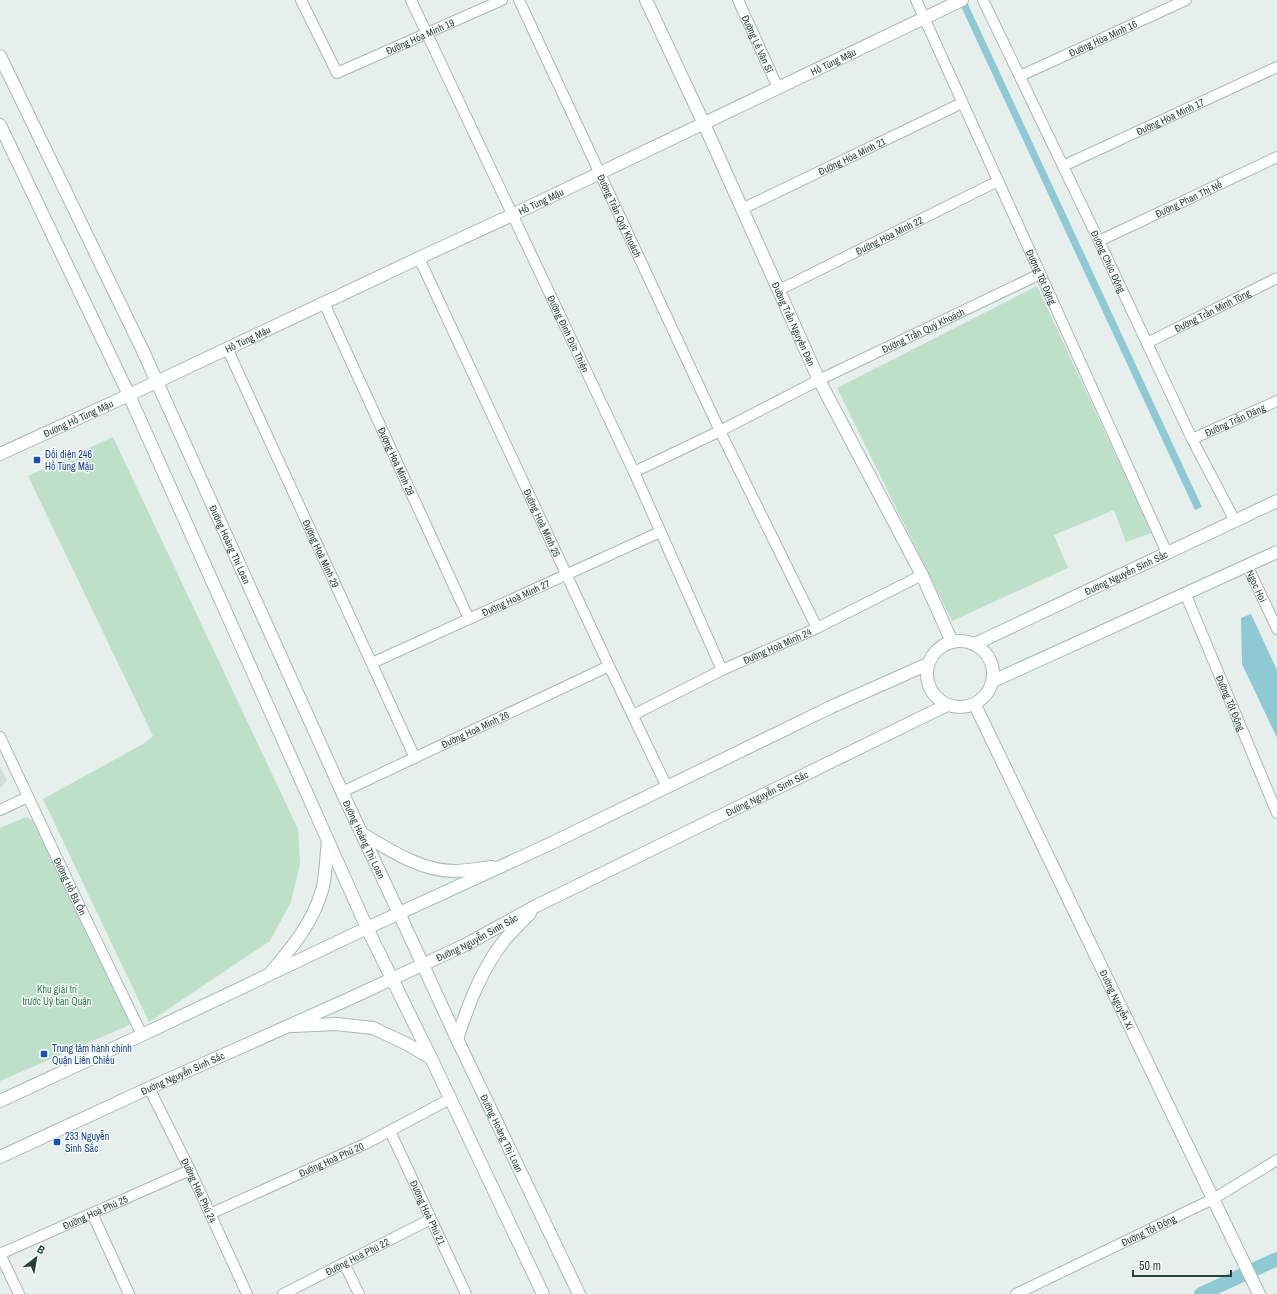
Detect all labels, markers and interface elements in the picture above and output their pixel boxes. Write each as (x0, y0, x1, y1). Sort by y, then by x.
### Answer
street label: Đường Lê Văn Sĩ (739, 13, 777, 75)
street label: Đường Hòa Minh 19 (384, 15, 456, 57)
street label: Đường Hòa Minh 16 (1067, 17, 1139, 59)
street label: Hồ Tùng Mậu (808, 45, 858, 78)
street label: Đường Hòa Minh 17 (1134, 95, 1207, 138)
street label: Đường Hòa Minh 21 (816, 134, 888, 178)
street label: Đường Trần Quý Khoách (595, 172, 645, 259)
street label: Đường Phan Thị Nể (1153, 177, 1224, 220)
street label: Hồ Tùng Mậu (516, 185, 566, 218)
street label: Đường Hòa Minh 22 (853, 213, 925, 257)
street label: Đường Chúc Động (1088, 228, 1129, 295)
street label: Đường Tốt Động (1024, 247, 1060, 307)
street label: Đường Trần Nguyên Đán (769, 280, 818, 368)
street label: Đường Trần Minh Tông (1172, 286, 1253, 335)
street label: Đường Đinh Đức Thiện (545, 293, 592, 374)
street label: Đường Trần Quý Khoách (879, 305, 967, 356)
street label: Hồ Tùng Mậu (223, 323, 272, 355)
street label: Đường Hồ Tùng Mậu (41, 397, 115, 440)
street label: Đường Trần Đăng (1203, 400, 1268, 439)
street label: Đường Hoà Minh 28 (375, 425, 418, 498)
place label: Đối diện 246 Hồ Tùng Mậu (45, 448, 94, 473)
marker: Đối diện 246 Hồ Tùng Mậu (32, 455, 42, 465)
street label: Đường Hoà Minh 25 (521, 487, 564, 559)
street label: Đường Hoàng Thị Loan (207, 503, 254, 586)
street label: Đường Hoà Minh 29 (300, 517, 343, 590)
street label: Đường Nguyễn Sinh Sắc (1082, 547, 1170, 598)
street label: Ngoc Hoi (1244, 568, 1270, 604)
street label: Đường Hoà Minh 27 (480, 576, 552, 619)
street label: Đường Hoà Minh 24 (741, 625, 814, 666)
street label: Đường Tốt Động (1214, 673, 1248, 733)
street label: Đường Hoà Minh 26 (439, 708, 511, 751)
street label: Đường Nguyễn Sinh Sắc (723, 767, 810, 819)
street label: Đường Hoàng Thị Loan (340, 798, 388, 881)
street label: Đường Hồ Bá Ôn (51, 855, 90, 917)
street label: Đường Nguyễn Sinh Sắc (434, 911, 520, 964)
street label: Đường Nguyễn Xí (1097, 968, 1137, 1032)
park label: Khu giải trí trước Uỷ ban Quận (23, 983, 91, 1008)
place label: Trung tâm hành chính Quận Liên Chiểu (52, 1042, 132, 1067)
marker: Trung tâm hành chính Quận Liên Chiểu (39, 1049, 49, 1059)
street label: Đường Nguyễn Sinh Sắc (139, 1049, 227, 1097)
street label: Đường Hoàng Thị Loan (478, 1092, 526, 1174)
place label: 233 Nguyễn Sinh Sắc (65, 1130, 109, 1155)
marker: 233 Nguyễn Sinh Sắc (52, 1137, 62, 1147)
street label: Đường Hoà Phú 20 (297, 1139, 366, 1180)
street label: Đường Hoà Phú 24 (179, 1156, 220, 1225)
street label: Đường Hoà Phú 21 (407, 1178, 449, 1247)
street label: Đường Hoà Phú 25 (61, 1192, 130, 1232)
street label: Đường Tốt Động (1119, 1211, 1178, 1249)
street label: Đường Hoà Phú 22 (323, 1235, 391, 1278)
north arrow (16, 1238, 56, 1278)
text: B (35, 1242, 48, 1257)
scale bar (1133, 1252, 1231, 1278)
text: 50 m (1139, 1258, 1161, 1274)

